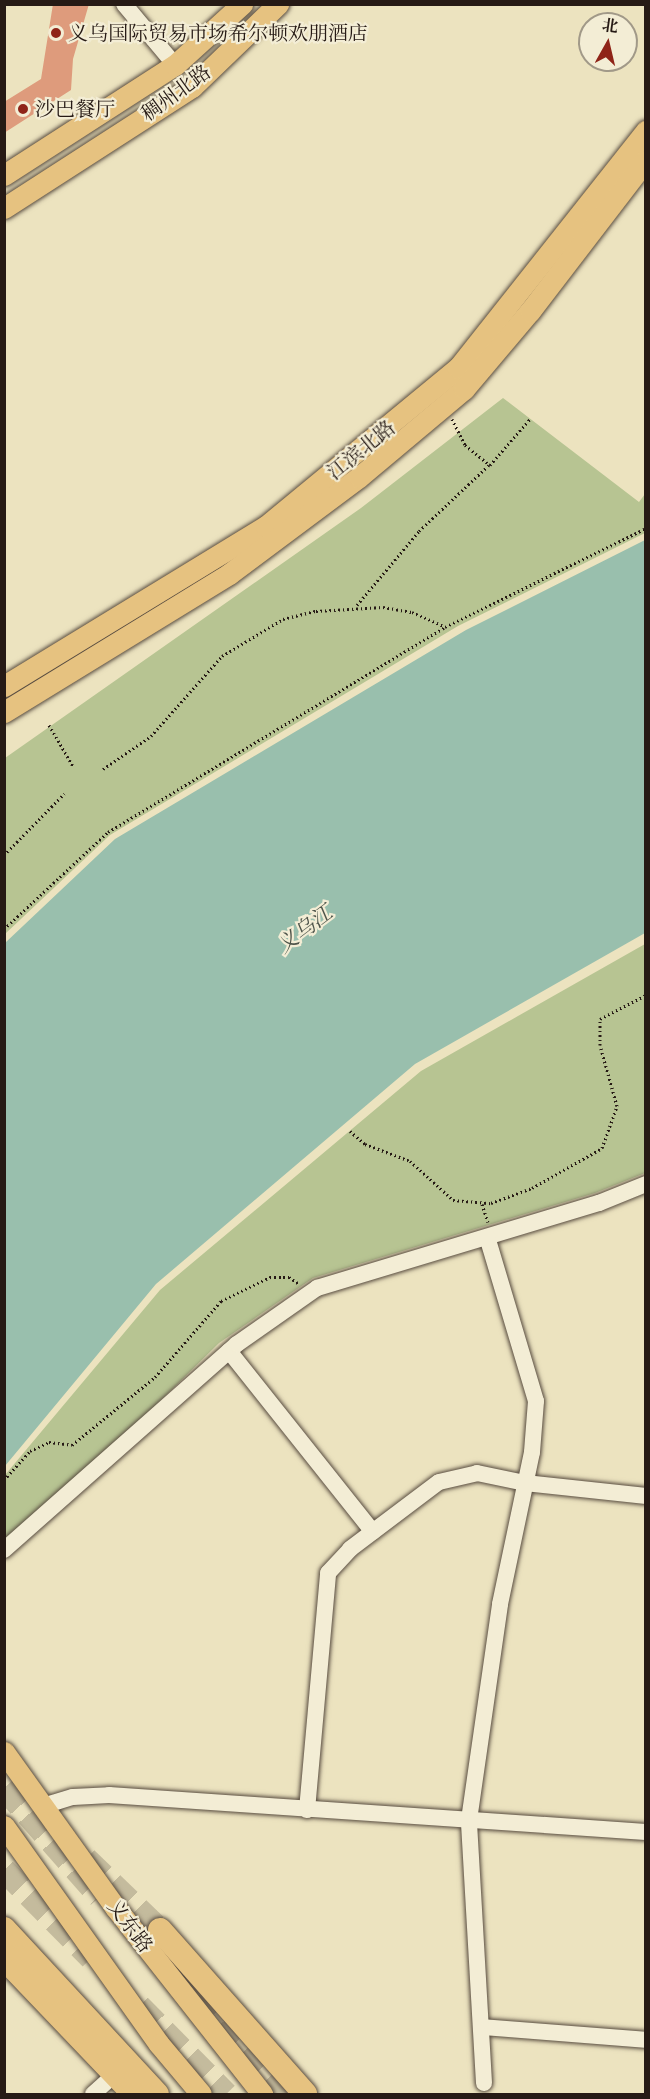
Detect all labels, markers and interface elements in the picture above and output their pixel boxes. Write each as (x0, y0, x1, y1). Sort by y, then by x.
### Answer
north arrow (578, 12, 638, 72)
text: 北 (601, 14, 620, 38)
place label: 义乌国际贸易市场希尔顿欢朋酒店 (68, 21, 368, 45)
marker: 义乌国际贸易市场希尔顿欢朋酒店 (49, 26, 63, 40)
street label: 稠州北路 (137, 60, 215, 126)
place label: 沙巴餐厅 (35, 97, 115, 121)
marker: 沙巴餐厅 (16, 102, 30, 116)
street label: 江滨北路 (322, 416, 400, 484)
water label: 义乌江 (272, 901, 338, 959)
street label: 义东路 (102, 1895, 158, 1957)

